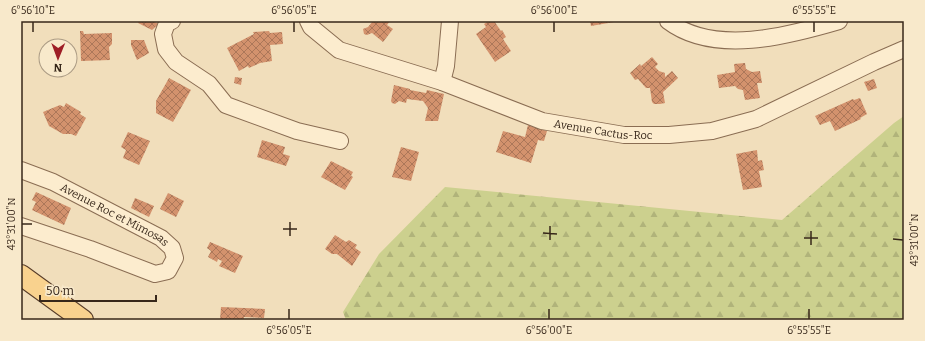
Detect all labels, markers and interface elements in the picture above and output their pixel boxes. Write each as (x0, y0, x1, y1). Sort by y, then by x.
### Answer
text: 6°56'10"E (11, 5, 55, 17)
text: 6°56'05"E (271, 5, 317, 17)
text: 6°56'00"E (531, 5, 577, 17)
text: 6°55'55"E (792, 5, 836, 17)
north arrow (38, 38, 78, 78)
text: N (53, 61, 62, 74)
street label: Avenue Cactus-Roc (553, 117, 653, 142)
street label: Avenue Roc et Mimosas (58, 181, 171, 249)
text: 43°31'00"N (6, 198, 18, 250)
text: 43°31'00"N (909, 214, 921, 266)
scale bar (40, 277, 156, 303)
text: 50 m (46, 284, 75, 298)
text: 6°56'05"E (266, 325, 312, 337)
text: 6°56'00"E (526, 325, 572, 337)
text: 6°55'55"E (787, 325, 831, 337)

